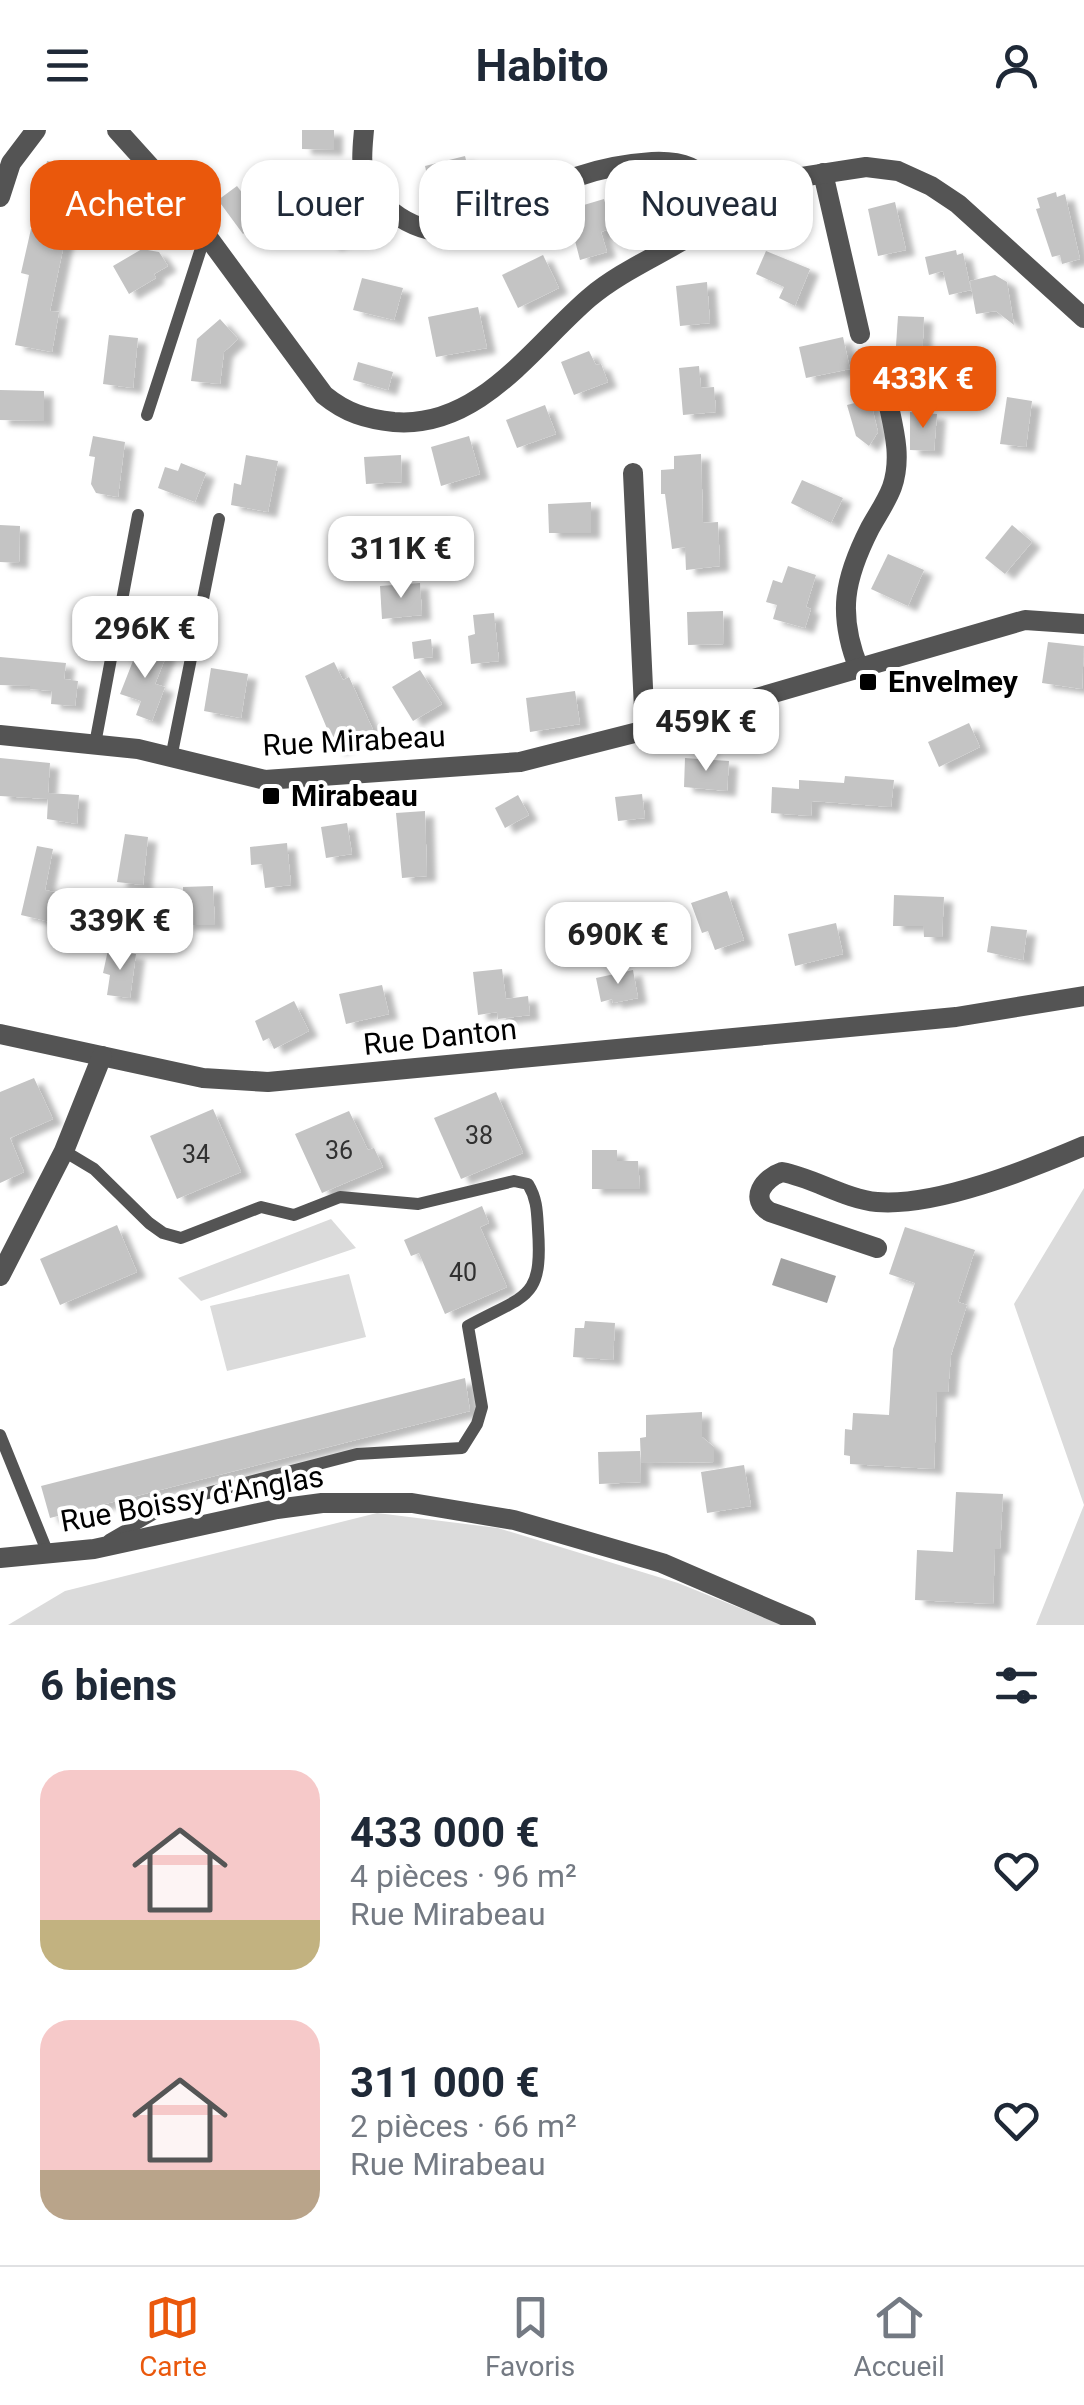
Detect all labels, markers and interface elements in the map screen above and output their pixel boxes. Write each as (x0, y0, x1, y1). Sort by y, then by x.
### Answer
icon: menu (40, 38, 95, 93)
icon: person (989, 38, 1044, 93)
text: Habito (475, 39, 609, 92)
chip: Acheter (30, 160, 221, 250)
chip: Louer (241, 160, 399, 250)
chip: Filtres (419, 160, 585, 250)
chip: Nouveau (605, 160, 813, 250)
pin: 433K € (842, 346, 1004, 431)
text: 433K € (872, 359, 974, 397)
pin: 311K € (320, 516, 482, 601)
text: 311K € (350, 529, 452, 567)
pin: 296K € (64, 596, 226, 681)
text: 296K € (94, 609, 196, 647)
place label: Envelmey (888, 664, 1019, 699)
marker: Envelmey (857, 671, 879, 693)
pin: 459K € (625, 689, 787, 774)
text: 459K € (655, 702, 757, 740)
street label: Rue Mirabeau (261, 718, 446, 763)
place label: Mirabeau (291, 778, 418, 813)
marker: Mirabeau (260, 785, 282, 807)
pin: 339K € (39, 888, 201, 973)
text: 339K € (69, 901, 171, 939)
pin: 690K € (537, 902, 699, 987)
text: 690K € (567, 915, 669, 953)
street label: Rue Danton (361, 1011, 518, 1062)
house number: 38 (465, 1121, 493, 1150)
house number: 36 (325, 1136, 353, 1165)
house number: 34 (182, 1140, 210, 1169)
house number: 40 (449, 1258, 477, 1287)
street label: Rue Boissy d'Anglas (58, 1458, 326, 1539)
icon: filters (989, 1658, 1044, 1713)
text: 6 biens (40, 1661, 177, 1710)
text: 433 000 € (350, 1808, 540, 1857)
icon: home (120, 1810, 240, 1930)
icon: heart (989, 1843, 1044, 1898)
text: 4 pièces · 96 m² (350, 1857, 577, 1895)
text: Rue Mirabeau (350, 1895, 546, 1933)
text: 311 000 € (350, 2058, 540, 2107)
icon: home (120, 2060, 240, 2180)
icon: heart (989, 2093, 1044, 2148)
text: 2 pièces · 66 m² (350, 2107, 577, 2145)
text: Rue Mirabeau (350, 2145, 546, 2183)
tab: Carte (139, 2290, 207, 2383)
tab: Favoris (485, 2290, 575, 2383)
tab: Accueil (853, 2290, 945, 2383)

